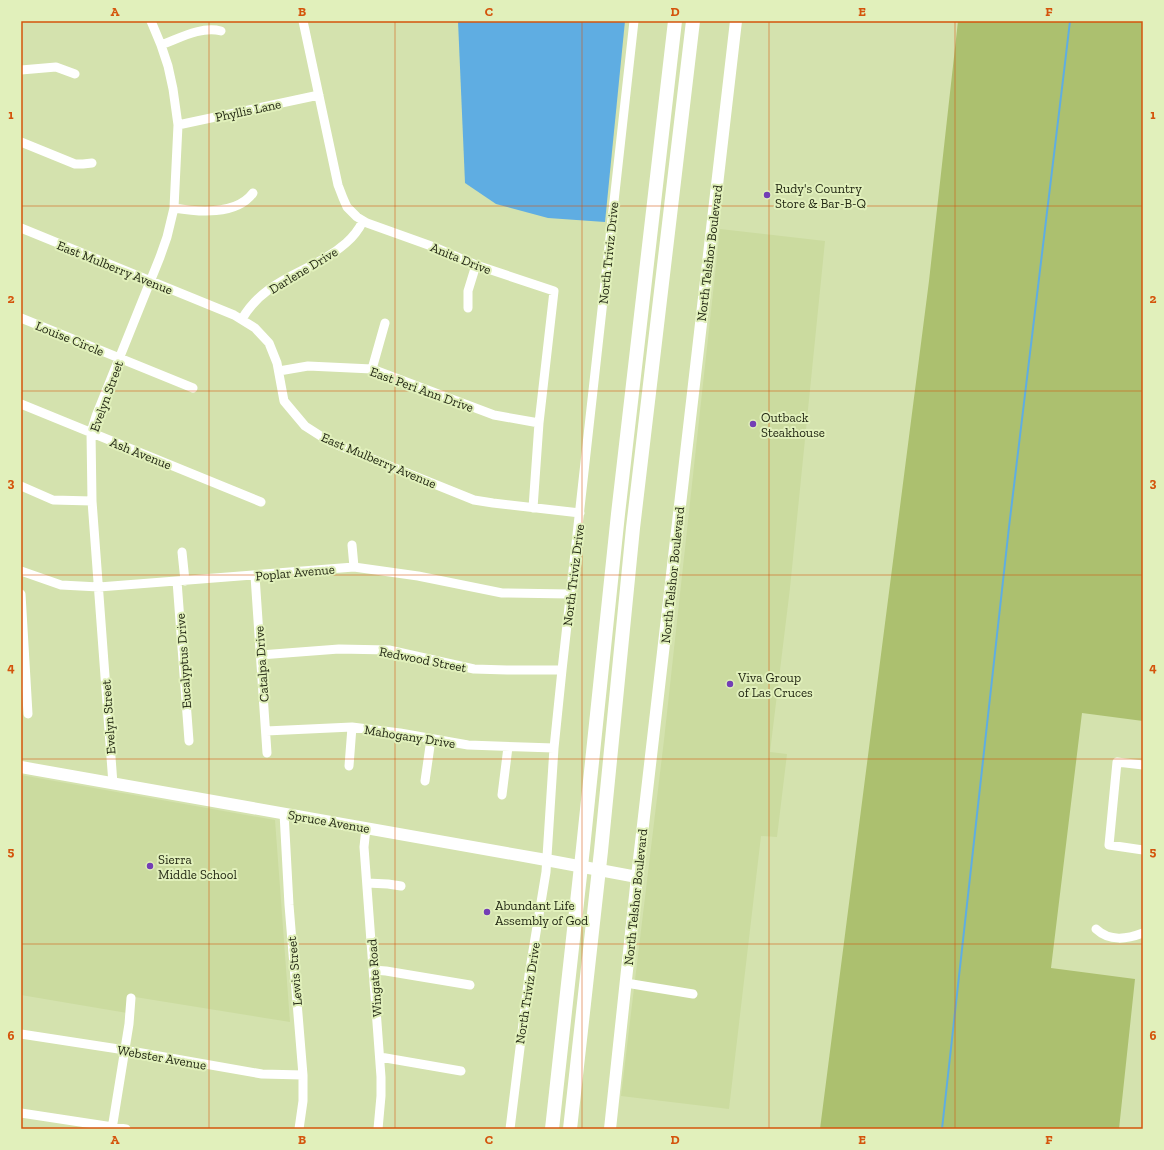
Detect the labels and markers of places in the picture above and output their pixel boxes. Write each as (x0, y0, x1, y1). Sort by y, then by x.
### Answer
place label: Rudy's Country Store & Bar-B-Q (775, 181, 866, 211)
marker: Rudy's Country Store & Bar-B-Q (762, 190, 772, 200)
place label: Outback Steakhouse (761, 410, 825, 440)
marker: Outback Steakhouse (748, 419, 758, 429)
place label: Viva Group of Las Cruces (737, 670, 813, 700)
marker: Viva Group of Las Cruces (725, 679, 735, 689)
place label: Sierra Middle School (158, 852, 237, 882)
marker: Sierra Middle School (145, 861, 155, 871)
place label: Abundant Life Assembly of God (495, 898, 588, 928)
marker: Abundant Life Assembly of God (482, 907, 492, 917)

